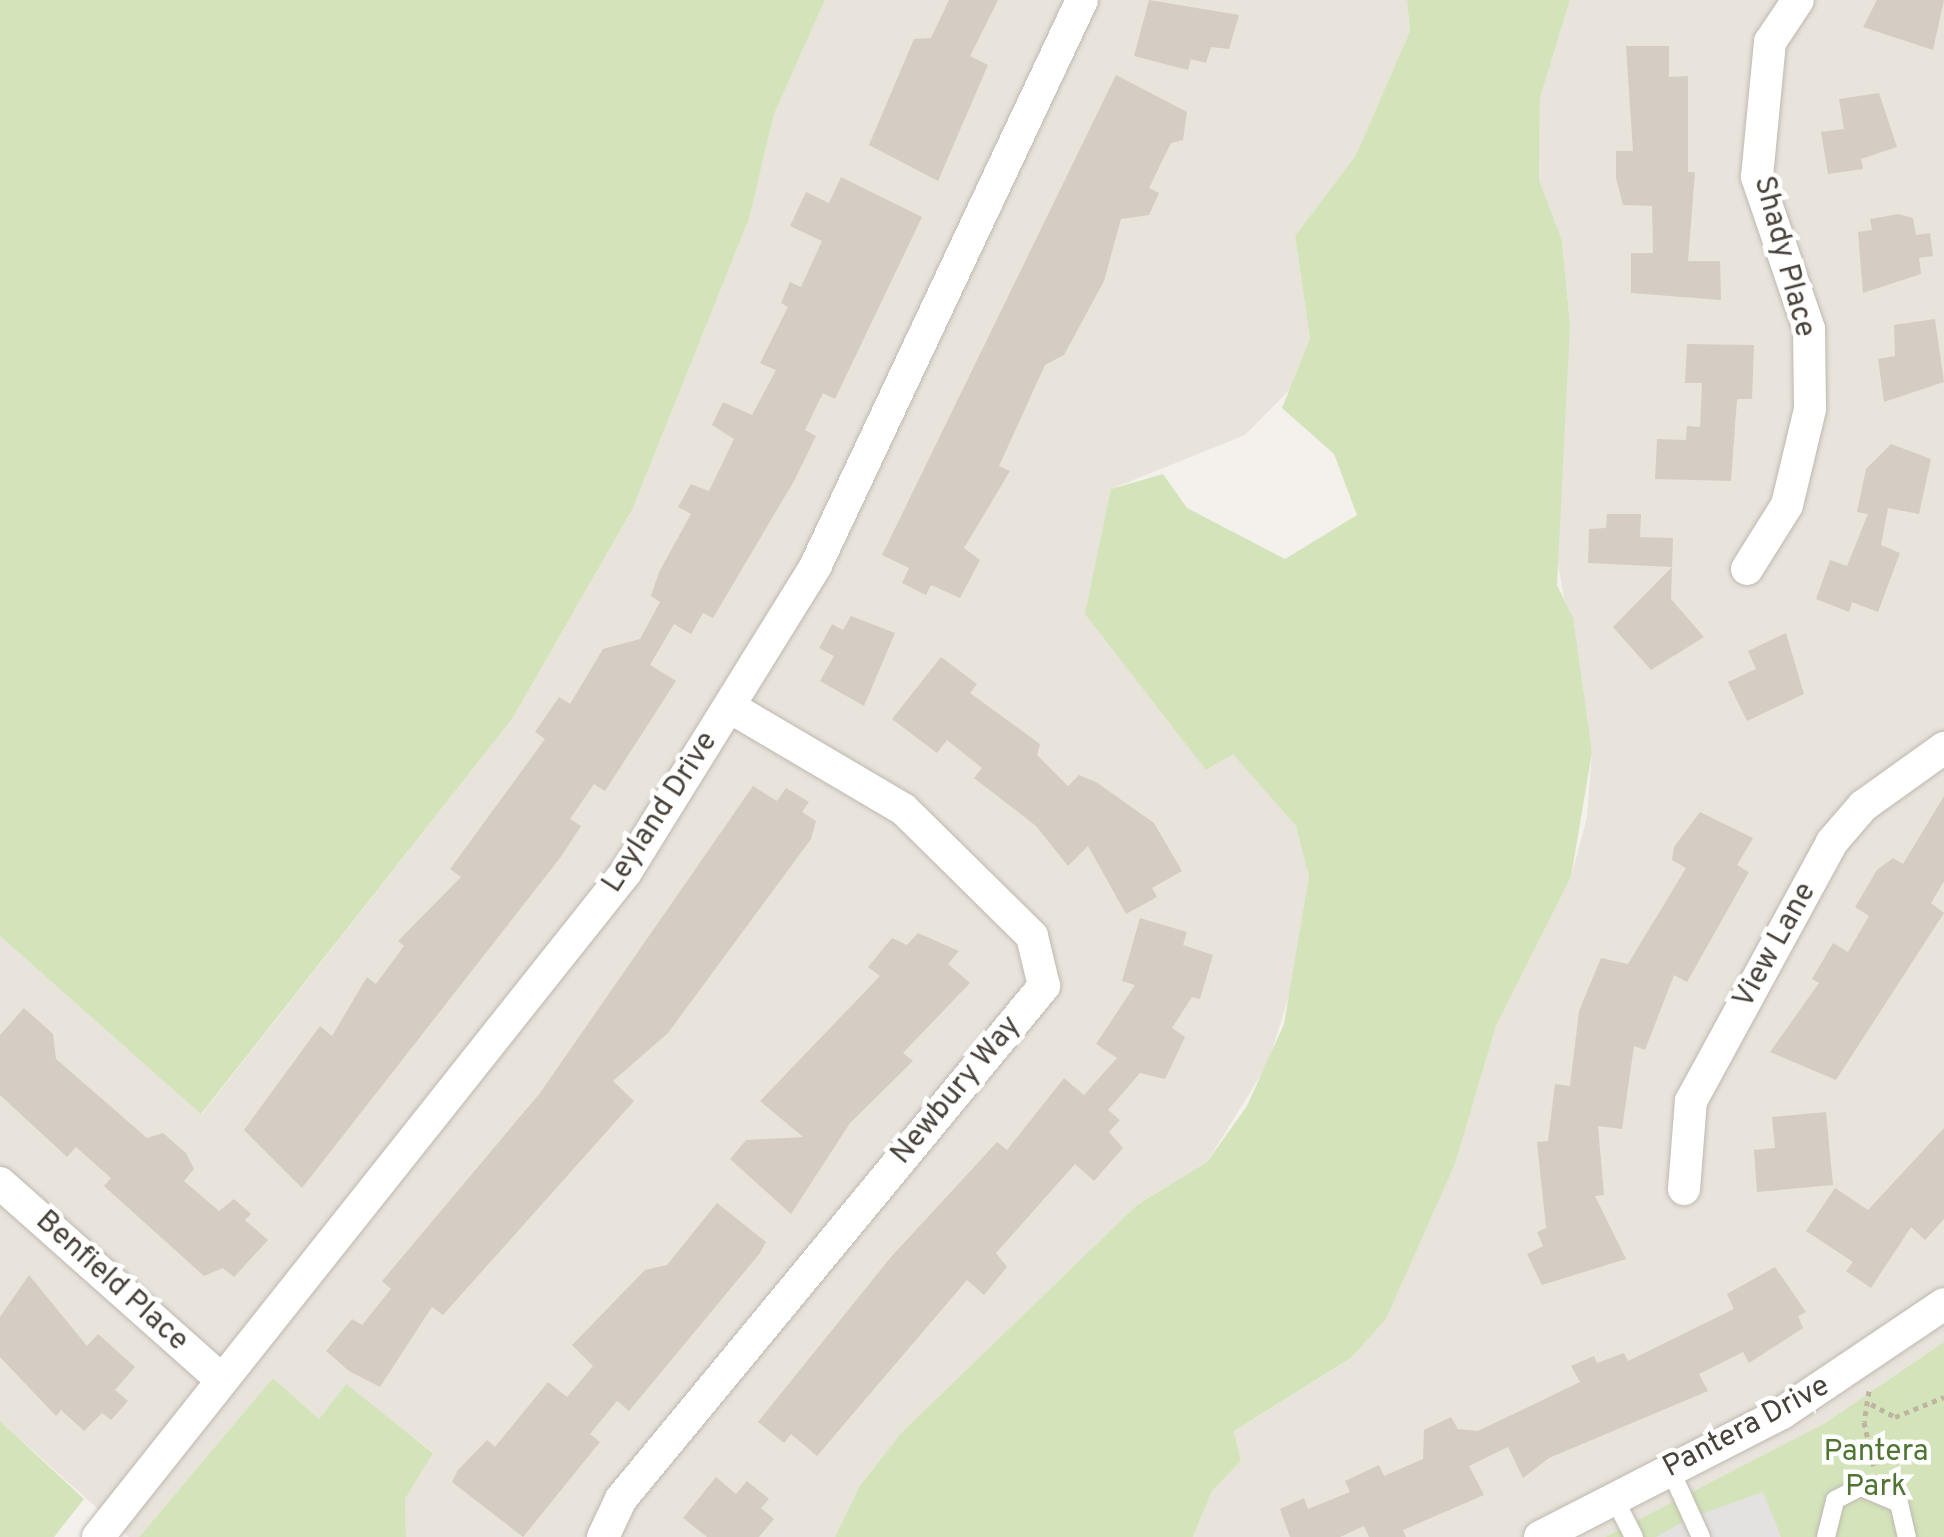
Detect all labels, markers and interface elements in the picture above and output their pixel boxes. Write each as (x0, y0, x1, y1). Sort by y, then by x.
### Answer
street label: Shady Place (1744, 172, 1822, 342)
street label: Leyland Drive (596, 726, 726, 900)
street label: View Lane (1727, 877, 1825, 1015)
street label: Newbury Way (884, 1009, 1030, 1173)
street label: Benfield Place (27, 1204, 195, 1360)
street label: Pantera Drive (1658, 1369, 1836, 1487)
park label: Pantera Park (1823, 1435, 1929, 1506)

